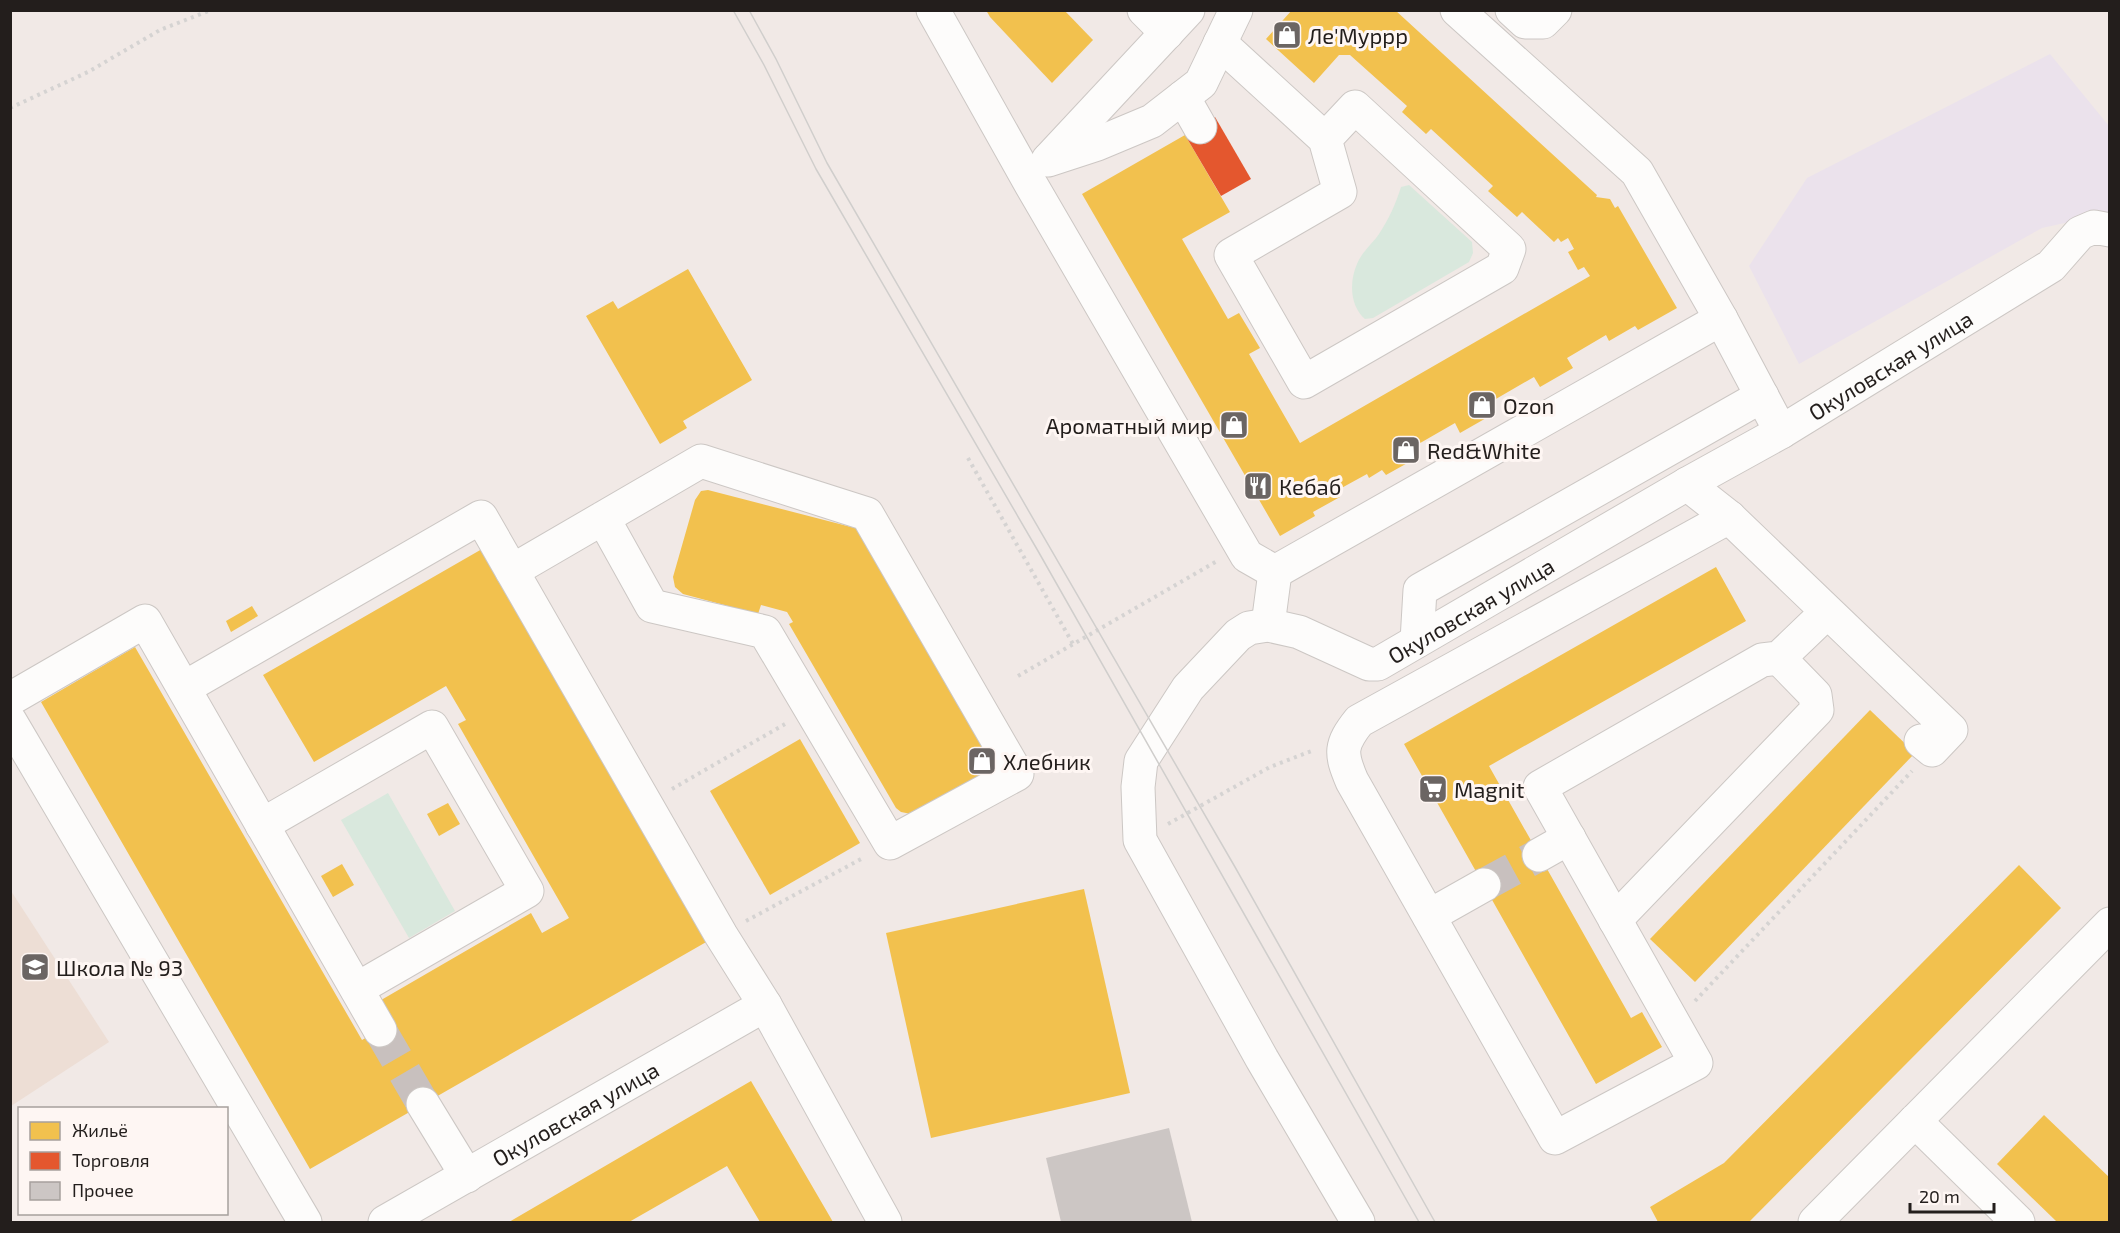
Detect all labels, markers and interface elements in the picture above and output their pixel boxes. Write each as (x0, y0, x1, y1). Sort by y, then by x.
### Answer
shop icon: Ле'Муррр (1271, 19, 1303, 51)
place label: Ле'Муррр (1308, 22, 1408, 49)
street label: Окуловская улица (1803, 305, 1977, 425)
shop icon: Ozon (1466, 389, 1498, 421)
place label: Ozon (1503, 392, 1554, 418)
shop icon: Ароматный мир (1218, 409, 1250, 441)
place label: Ароматный мир (1046, 412, 1213, 438)
shop icon: Red&White (1390, 434, 1422, 466)
place label: Red&White (1427, 437, 1541, 463)
restaurant icon: Кебаб (1242, 470, 1274, 502)
place label: Кебаб (1279, 473, 1341, 499)
street label: Окуловская улица (1383, 552, 1558, 669)
shop icon: Хлебник (966, 745, 998, 777)
place label: Хлебник (1003, 748, 1091, 774)
supermarket icon: Magnit (1417, 773, 1449, 805)
place label: Magnit (1454, 776, 1524, 802)
school or university icon: Школа № 93 (19, 951, 51, 983)
place label: Школа № 93 (56, 954, 183, 980)
street label: Окуловская улица (487, 1056, 663, 1171)
legend (18, 1107, 228, 1215)
text: Жильё (72, 1119, 128, 1141)
text: Торговля (72, 1149, 150, 1171)
scale bar (1910, 1176, 1994, 1214)
text: Прочее (72, 1179, 134, 1201)
text: 20 m (1919, 1185, 1960, 1207)

